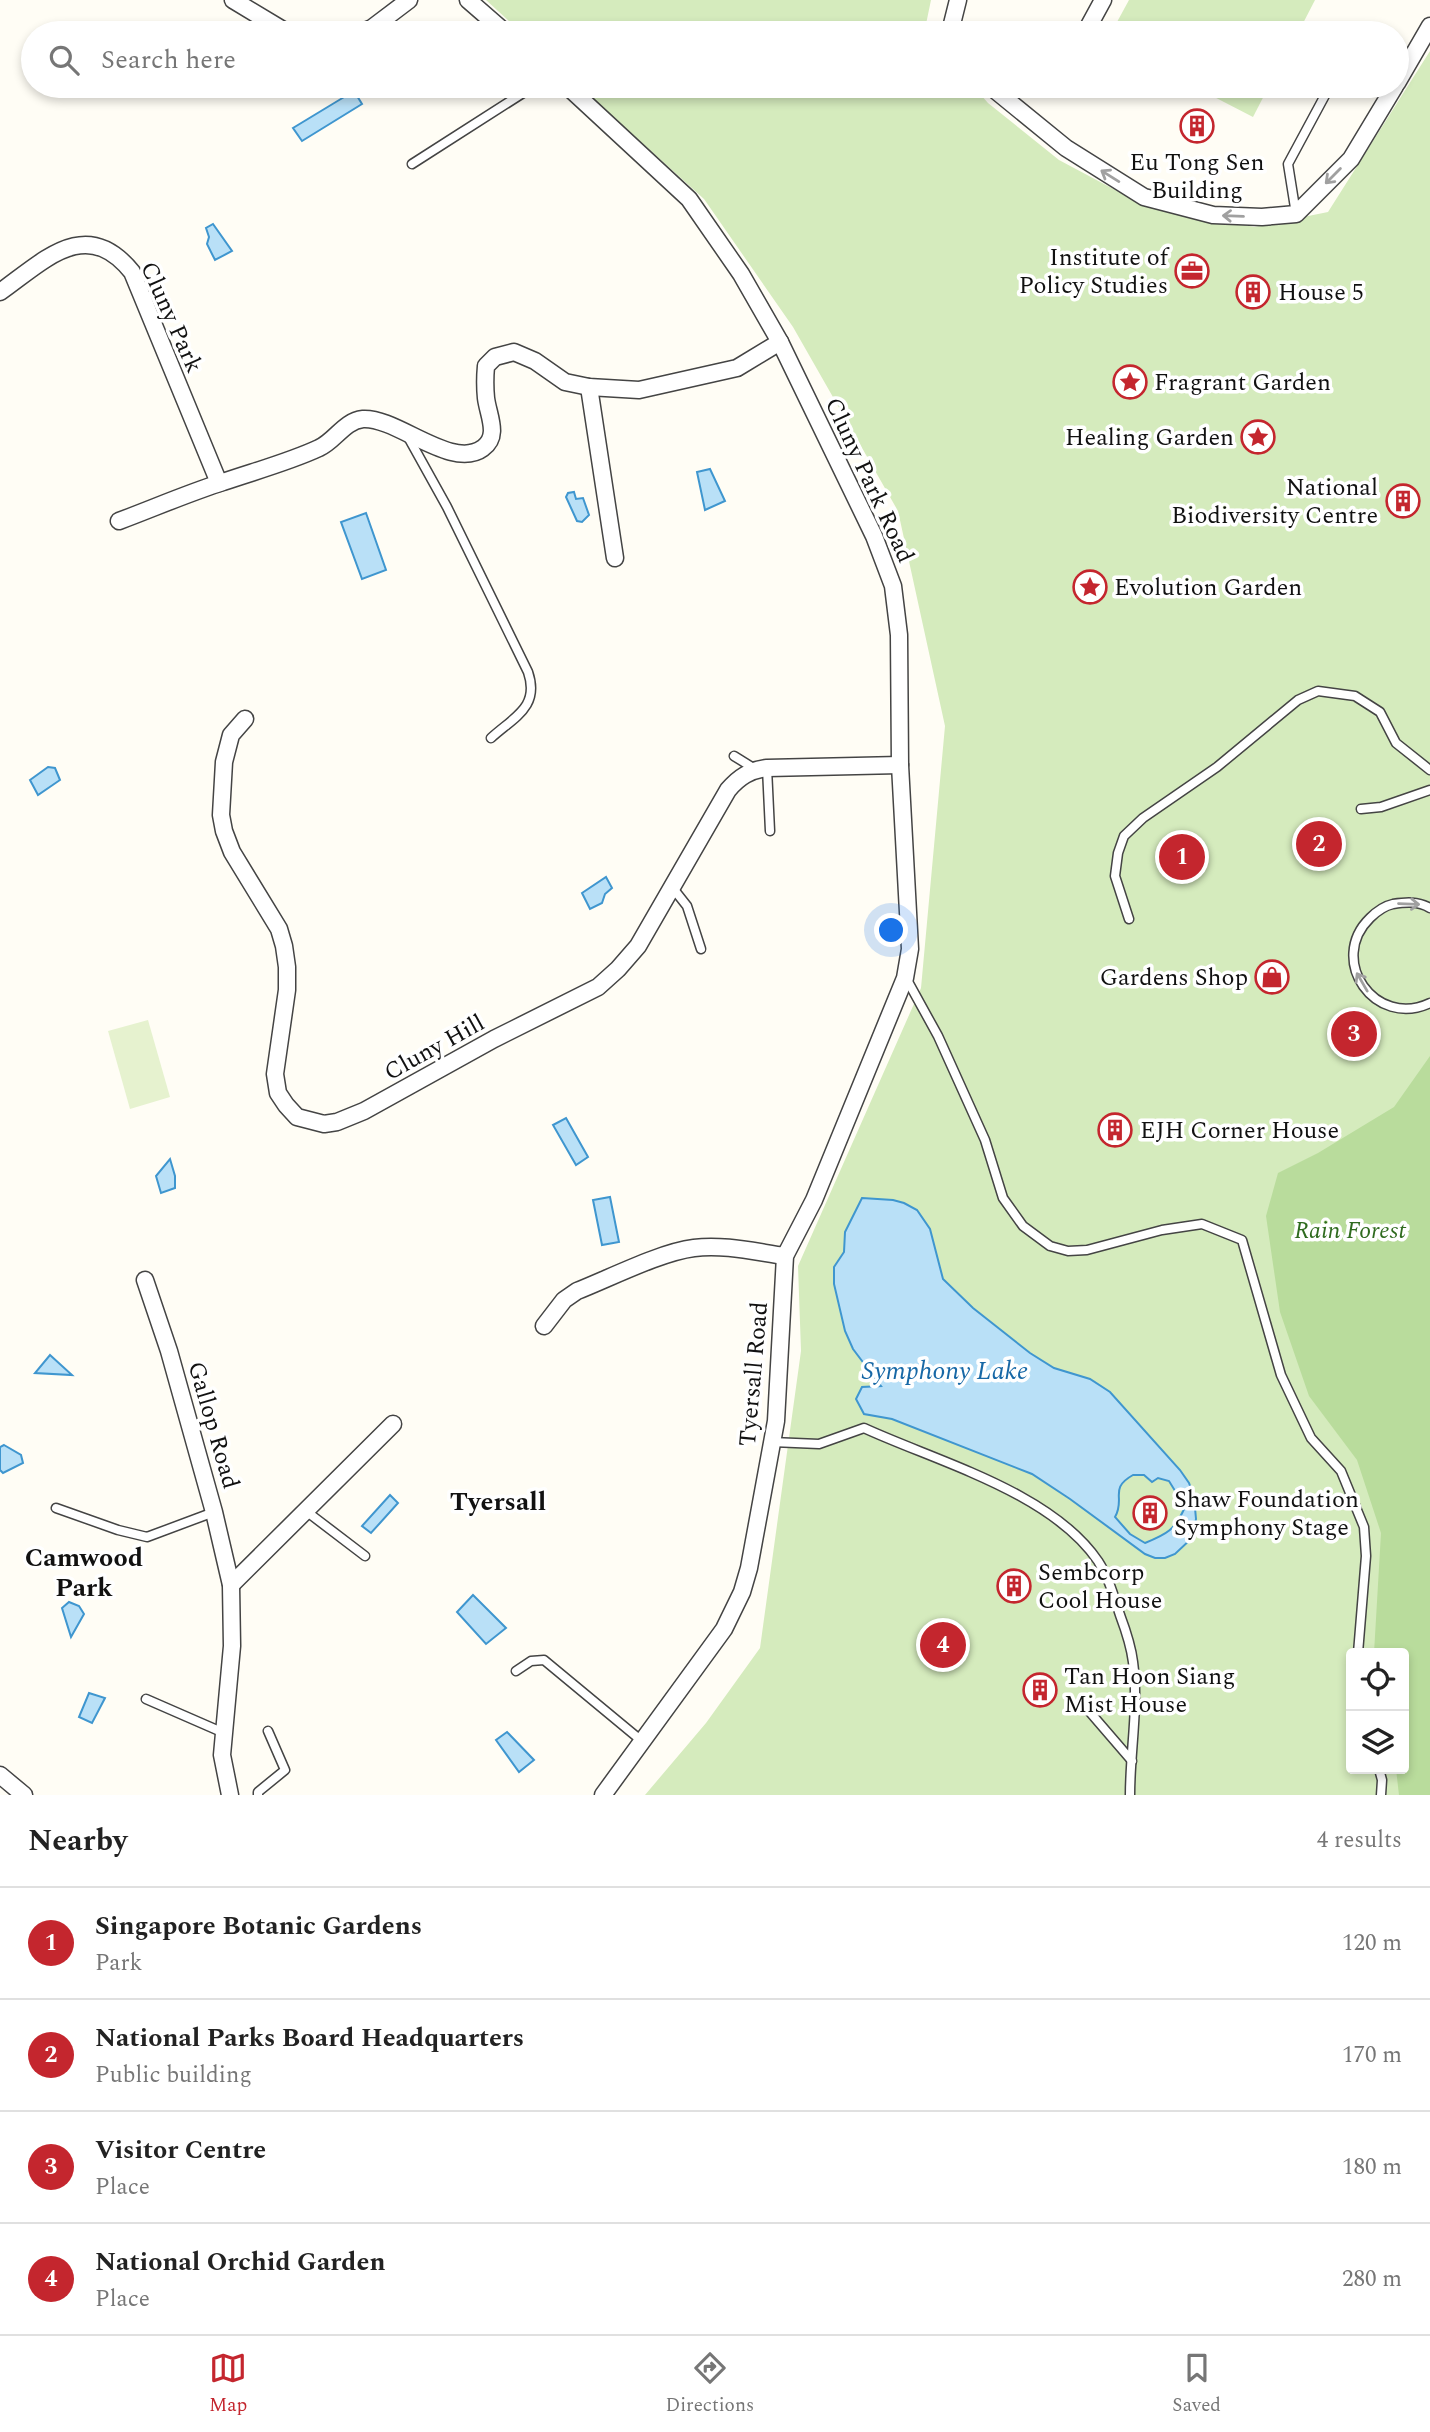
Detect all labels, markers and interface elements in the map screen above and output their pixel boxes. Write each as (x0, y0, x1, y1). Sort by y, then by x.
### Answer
search box (21, 21, 1409, 98)
text: Search here (101, 40, 236, 80)
icon: search (45, 41, 83, 79)
building icon: Eu Tong Sen Building (1178, 107, 1216, 145)
place label: Eu Tong Sen Building (1130, 145, 1264, 209)
one-way arrow (1101, 168, 1120, 183)
one-way arrow (1325, 168, 1342, 185)
one-way arrow (1222, 209, 1245, 222)
place label: Institute of Policy Studies (1019, 240, 1170, 304)
office icon: Institute of Policy Studies (1173, 252, 1211, 290)
street label: Cluny Park (131, 256, 212, 379)
building icon: House 5 (1234, 273, 1272, 311)
place label: House 5 (1278, 275, 1364, 311)
place icon: Fragrant Garden (1111, 363, 1149, 401)
place label: Fragrant Garden (1154, 365, 1331, 401)
street label: Cluny Park Road (815, 392, 923, 569)
place icon: Healing Garden (1239, 418, 1277, 456)
place label: Healing Garden (1065, 420, 1234, 456)
place label: National Biodiversity Centre (1171, 470, 1378, 534)
building icon: National Biodiversity Centre (1384, 482, 1422, 520)
place icon: Evolution Garden (1071, 568, 1109, 606)
place label: Evolution Garden (1114, 570, 1302, 606)
pin: 2 (1296, 818, 1342, 870)
pin: 1 (1159, 831, 1205, 883)
one-way arrow (1397, 897, 1420, 911)
your location (874, 913, 908, 947)
shop icon: Gardens Shop (1253, 958, 1291, 996)
place label: Gardens Shop (1100, 960, 1248, 996)
one-way arrow (1355, 973, 1369, 993)
street label: Cluny Hill (378, 1005, 491, 1090)
pin: 3 (1331, 1008, 1377, 1060)
building icon: EJH Corner House (1096, 1111, 1134, 1149)
place label: EJH Corner House (1140, 1113, 1339, 1149)
park label: Rain Forest (1294, 1213, 1406, 1249)
street label: Tyersall Road (730, 1300, 778, 1448)
water label: Symphony Lake (862, 1351, 1028, 1391)
street label: Gallop Road (178, 1357, 248, 1493)
district label: Tyersall (450, 1482, 546, 1522)
place label: Shaw Foundation Symphony Stage (1174, 1482, 1359, 1546)
building icon: Shaw Foundation Symphony Stage (1131, 1494, 1169, 1532)
district label: Camwood Park (25, 1538, 143, 1608)
place label: Sembcorp Cool House (1038, 1555, 1162, 1619)
building icon: Sembcorp Cool House (995, 1567, 1033, 1605)
pin: 4 (920, 1619, 966, 1671)
map controls (1346, 1648, 1409, 1774)
button: locate (1346, 1648, 1409, 1711)
place label: Tan Hoon Siang Mist House (1064, 1659, 1235, 1723)
building icon: Tan Hoon Siang Mist House (1021, 1671, 1059, 1709)
button: layers (1346, 1711, 1409, 1774)
text: Nearby (28, 1818, 127, 1864)
text: 4 results (1317, 1823, 1402, 1858)
text: Singapore Botanic Gardens (95, 1906, 422, 1946)
text: 1 (45, 1926, 57, 1961)
text: 120 m (1342, 1926, 1402, 1961)
text: Park (95, 1946, 142, 1981)
text: National Parks Board Headquarters (95, 2018, 524, 2058)
text: 2 (45, 2038, 57, 2073)
text: 170 m (1342, 2038, 1402, 2073)
text: Public building (95, 2058, 252, 2093)
text: Visitor Centre (95, 2130, 266, 2170)
text: 3 (45, 2150, 57, 2185)
text: 180 m (1342, 2150, 1402, 2185)
text: Place (95, 2170, 150, 2205)
text: National Orchid Garden (95, 2242, 385, 2282)
text: 4 (45, 2262, 57, 2297)
text: 280 m (1342, 2262, 1402, 2297)
text: Place (95, 2282, 150, 2317)
tab: Map (209, 2349, 247, 2420)
tab: Directions (665, 2349, 754, 2420)
tab: Saved (1172, 2349, 1221, 2420)

